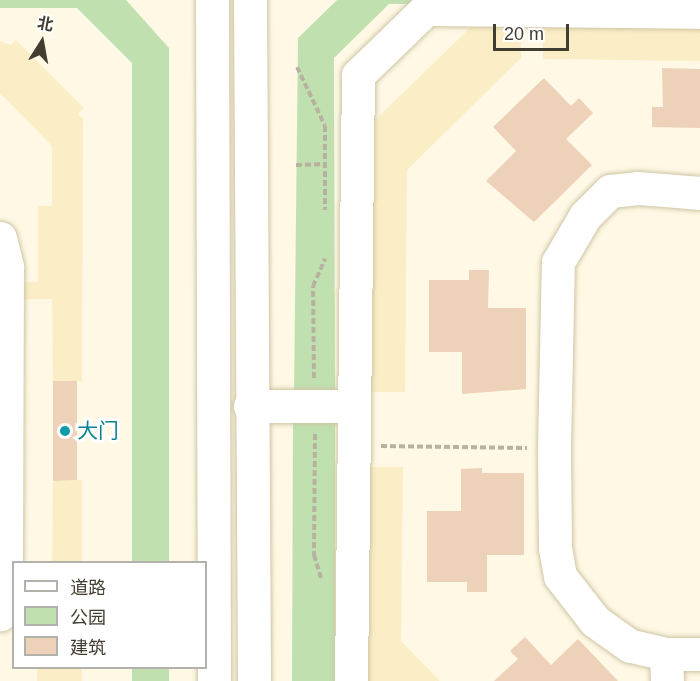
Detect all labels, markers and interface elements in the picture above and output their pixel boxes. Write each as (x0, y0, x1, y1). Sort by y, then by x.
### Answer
north arrow (12, 12, 72, 72)
scale bar (496, 12, 572, 50)
text: 北 (36, 14, 55, 34)
text: 20 m (504, 24, 544, 44)
place label: 大门 (77, 418, 119, 444)
marker: 大门 (58, 424, 72, 438)
legend (12, 561, 207, 669)
text: 道路 (70, 578, 106, 598)
text: 公园 (70, 608, 106, 628)
text: 建筑 (70, 638, 106, 658)

